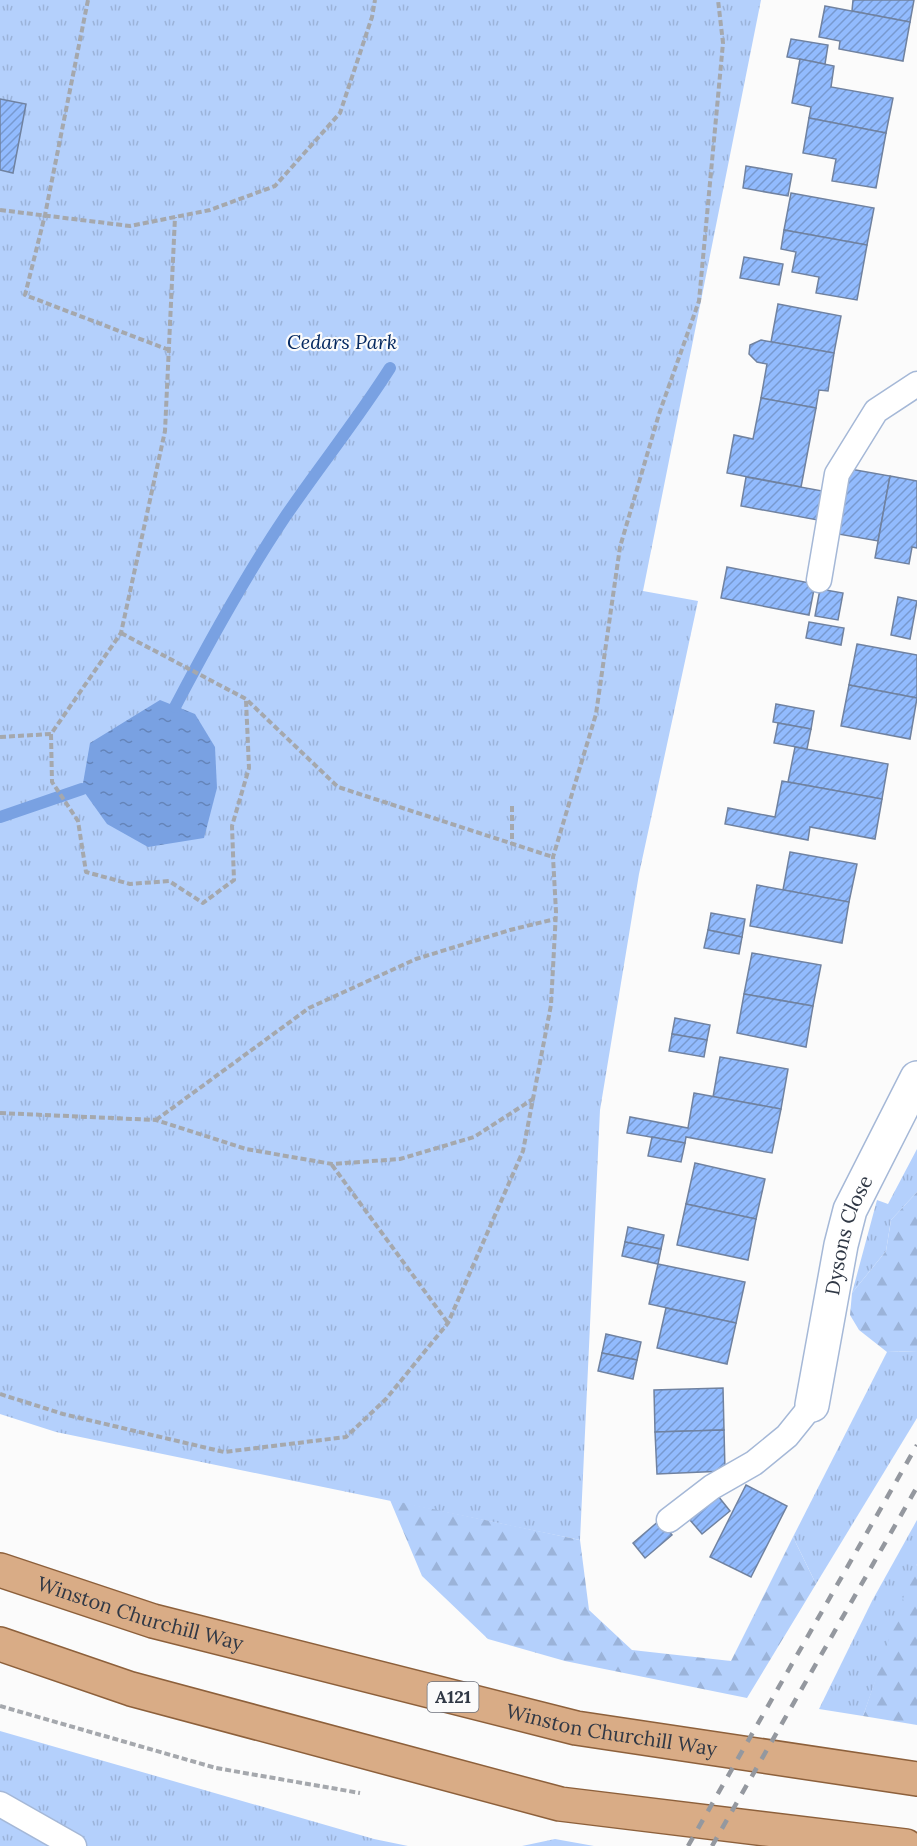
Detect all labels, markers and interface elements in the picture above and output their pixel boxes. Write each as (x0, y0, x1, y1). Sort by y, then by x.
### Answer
park label: Cedars Park (287, 329, 397, 354)
street label: Dysons Close (819, 1171, 878, 1297)
street label: Winston Churchill Way (34, 1570, 247, 1655)
road number: A121 (428, 1682, 478, 1712)
street label: Winston Churchill Way (504, 1698, 719, 1761)

